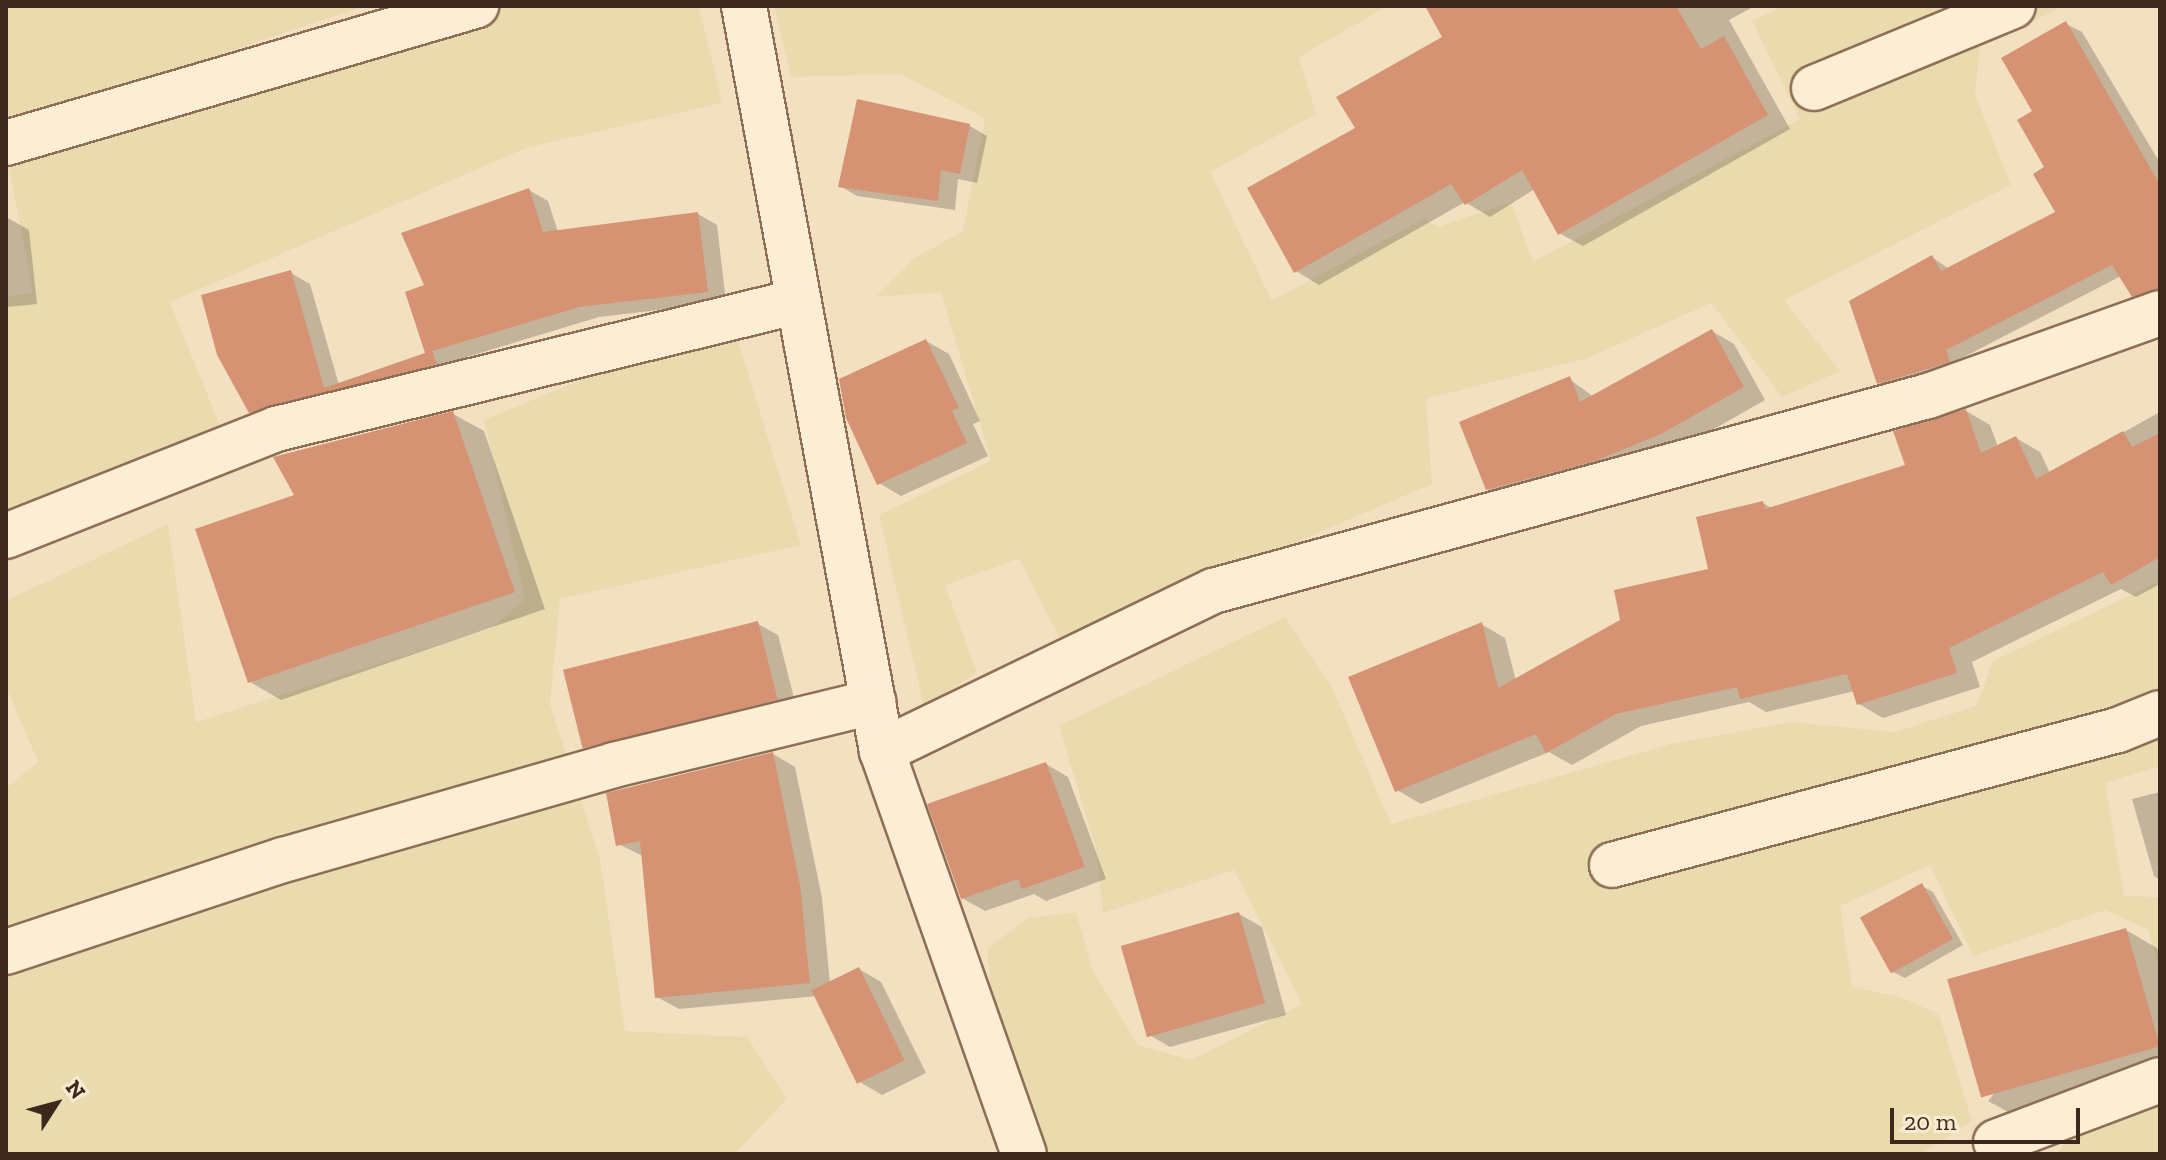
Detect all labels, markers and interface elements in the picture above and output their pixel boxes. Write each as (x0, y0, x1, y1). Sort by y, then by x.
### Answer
north arrow (16, 1064, 96, 1144)
text: N (60, 1075, 92, 1104)
scale bar (1894, 1092, 2084, 1142)
text: 20 m (1904, 1107, 1956, 1136)

